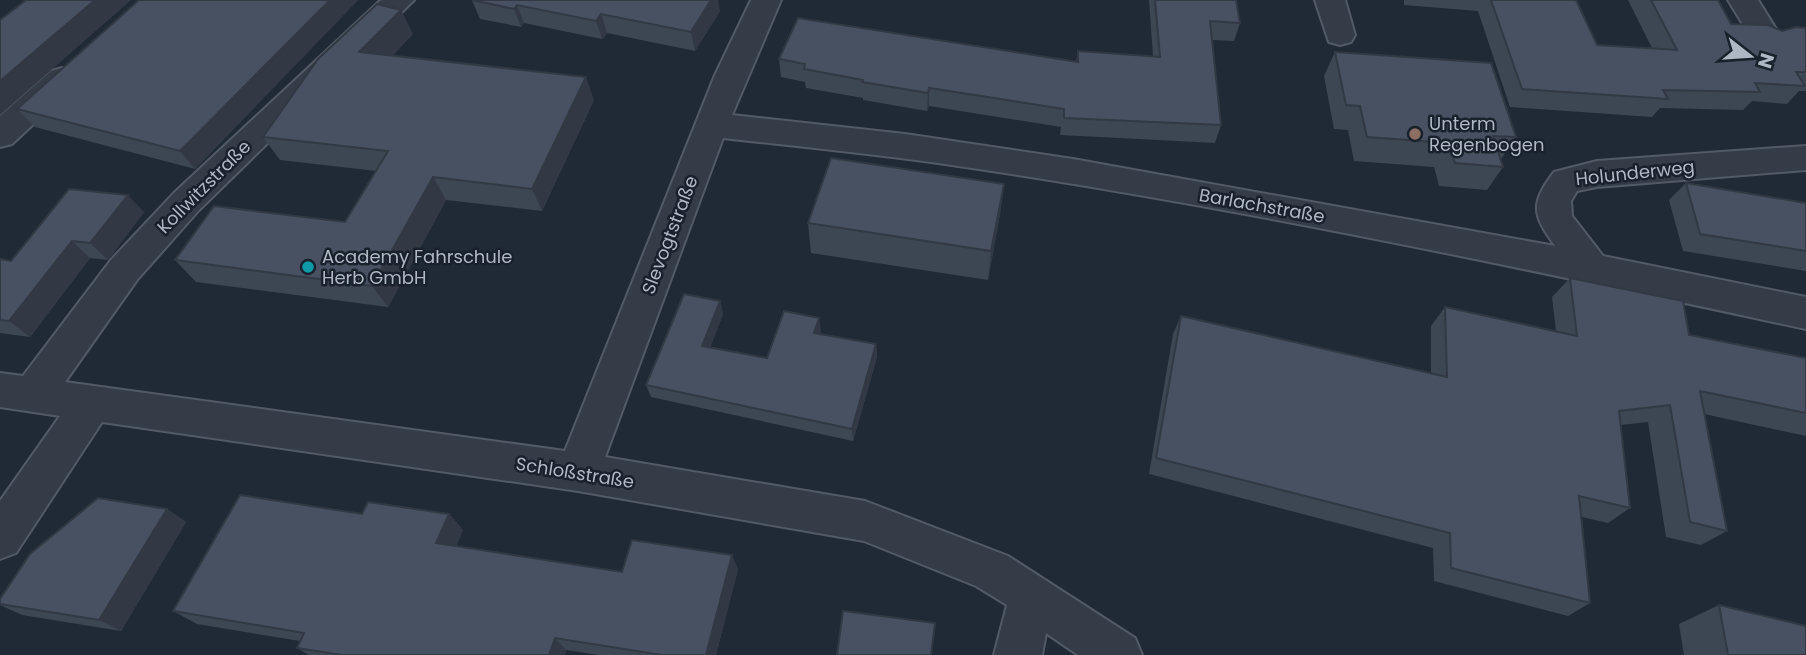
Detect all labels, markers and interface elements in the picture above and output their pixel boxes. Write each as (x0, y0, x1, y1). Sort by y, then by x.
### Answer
north arrow (1715, 21, 1785, 91)
text: N (1751, 50, 1781, 72)
place label: Unterm Regenbogen (1429, 111, 1545, 157)
marker: Unterm Regenbogen (1407, 126, 1423, 142)
street label: Kollwitzstraße (151, 134, 256, 239)
street label: Holunderweg (1574, 154, 1696, 191)
street label: Slevogtstraße (636, 172, 704, 298)
street label: Barlachstraße (1197, 182, 1327, 229)
place label: Academy Fahrschule Herb GmbH (322, 244, 512, 290)
marker: Academy Fahrschule Herb GmbH (300, 259, 316, 275)
street label: Schloßstraße (514, 451, 636, 494)

